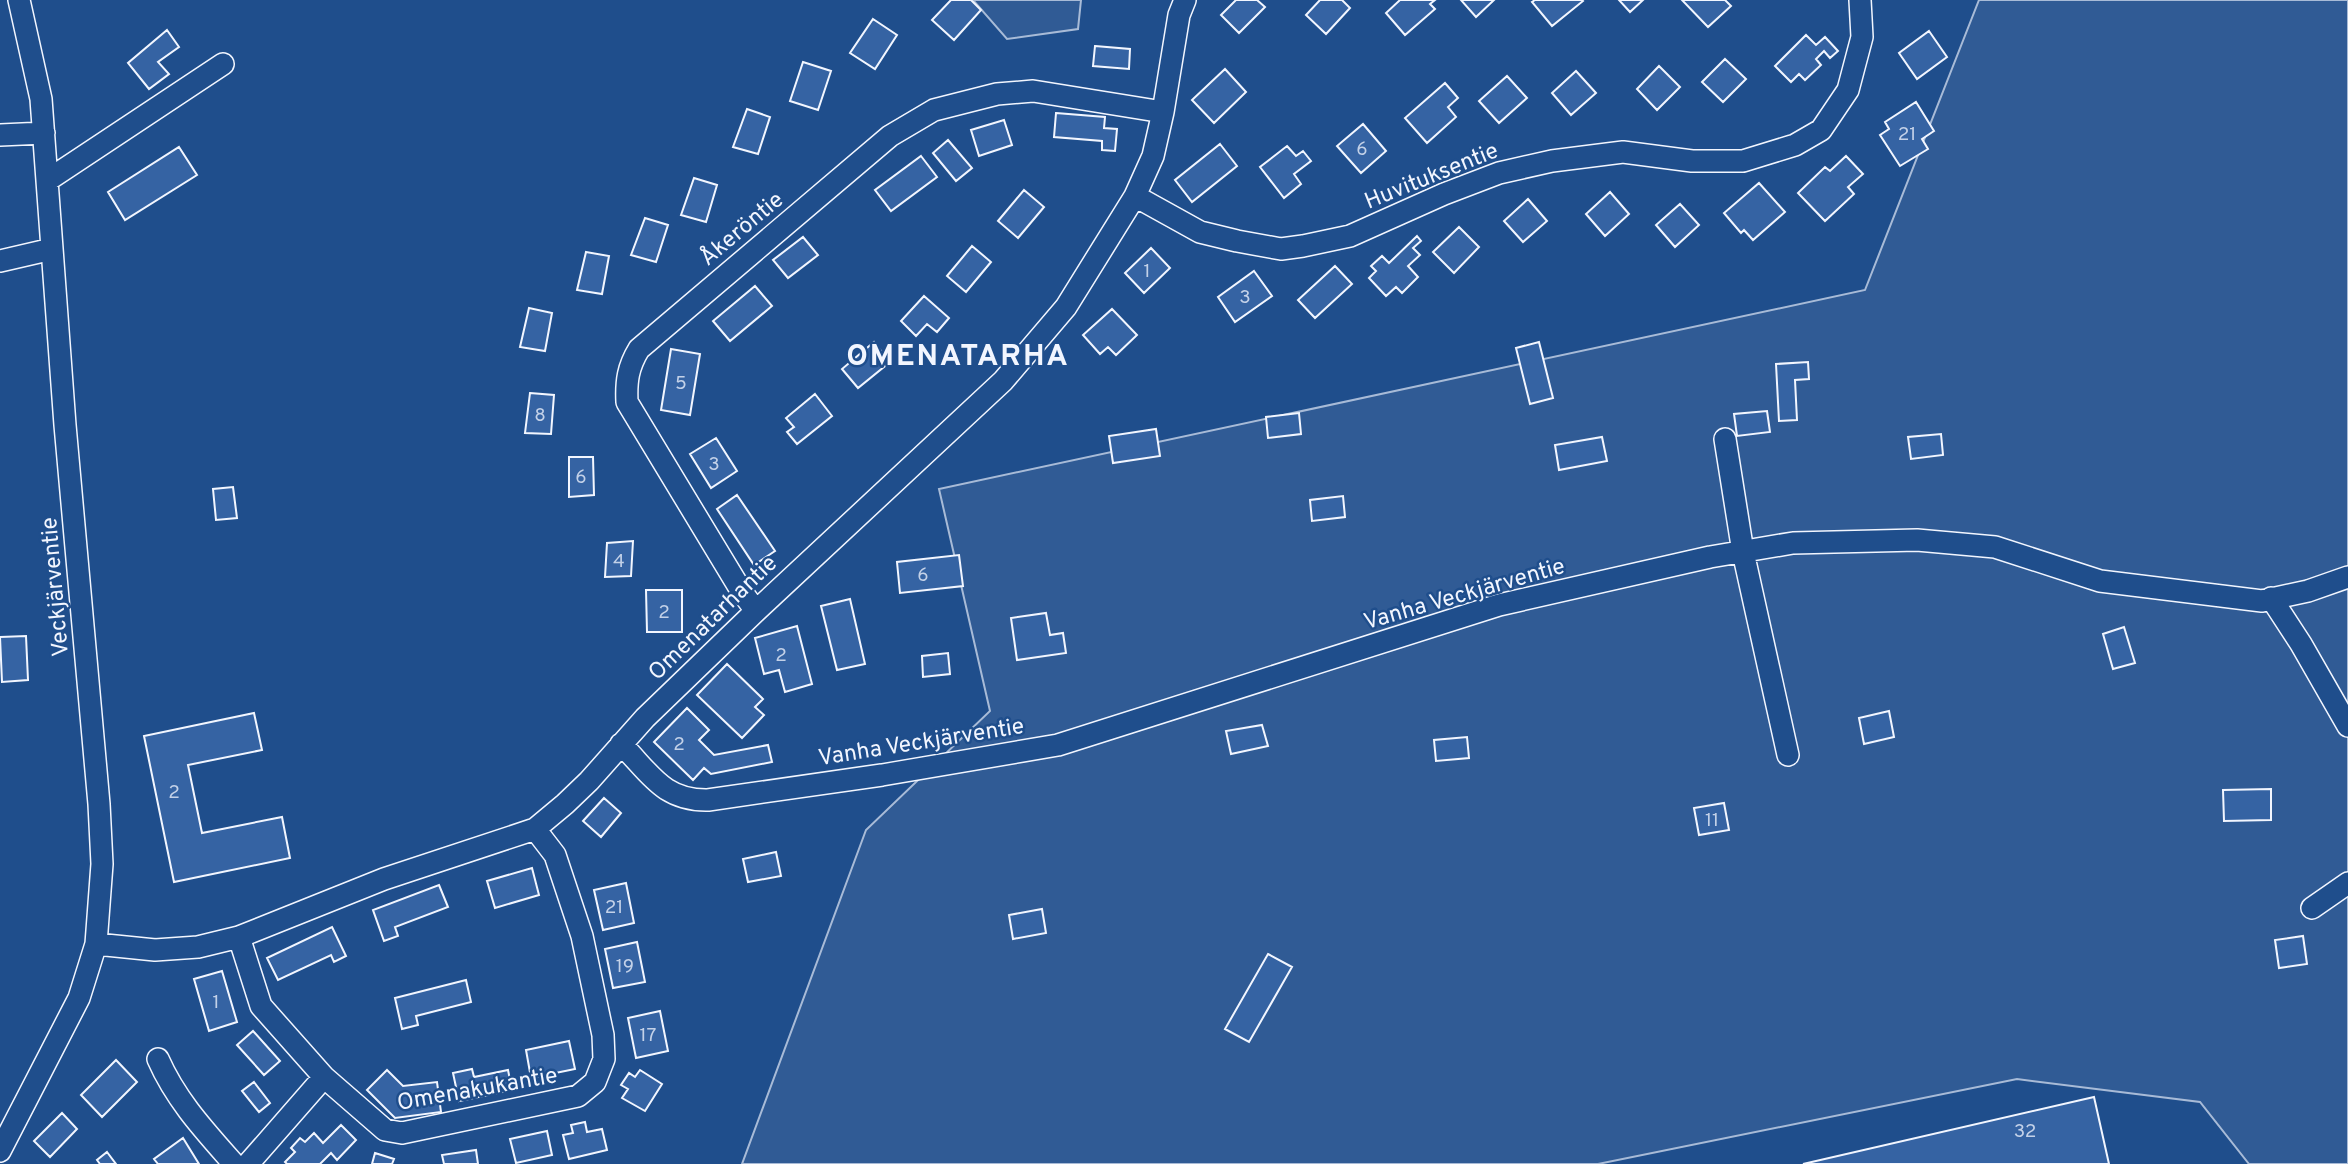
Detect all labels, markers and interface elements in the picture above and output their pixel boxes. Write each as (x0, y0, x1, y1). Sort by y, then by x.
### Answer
house number: 21 (1898, 123, 1916, 147)
street label: Huvituksentie (1361, 137, 1503, 217)
house number: 6 (1356, 138, 1368, 162)
street label: Åkeröntie (694, 186, 791, 273)
house number: 1 (1143, 260, 1151, 284)
house number: 3 (1239, 286, 1251, 310)
district label: OMENATARHA (846, 339, 1070, 376)
house number: 5 (675, 372, 687, 396)
house number: 8 (534, 404, 546, 428)
house number: 3 (708, 453, 720, 477)
house number: 6 (575, 466, 587, 490)
street label: Veckjärventie (36, 516, 77, 658)
house number: 4 (613, 550, 625, 574)
street label: Omenatarhantie (643, 550, 784, 688)
street label: Vanha Veckjärventie (1361, 553, 1569, 638)
house number: 6 (917, 564, 929, 588)
house number: 2 (658, 601, 670, 625)
house number: 2 (775, 644, 787, 668)
street label: Vanha Veckjärventie (816, 713, 1026, 774)
house number: 2 (673, 733, 685, 757)
house number: 2 (168, 781, 180, 805)
house number: 11 (1705, 809, 1719, 833)
house number: 21 (605, 896, 623, 920)
house number: 19 (616, 955, 634, 979)
house number: 1 (212, 991, 220, 1015)
house number: 17 (640, 1024, 657, 1048)
street label: Omenakukantie (395, 1062, 560, 1119)
house number: 32 (2014, 1120, 2036, 1144)

